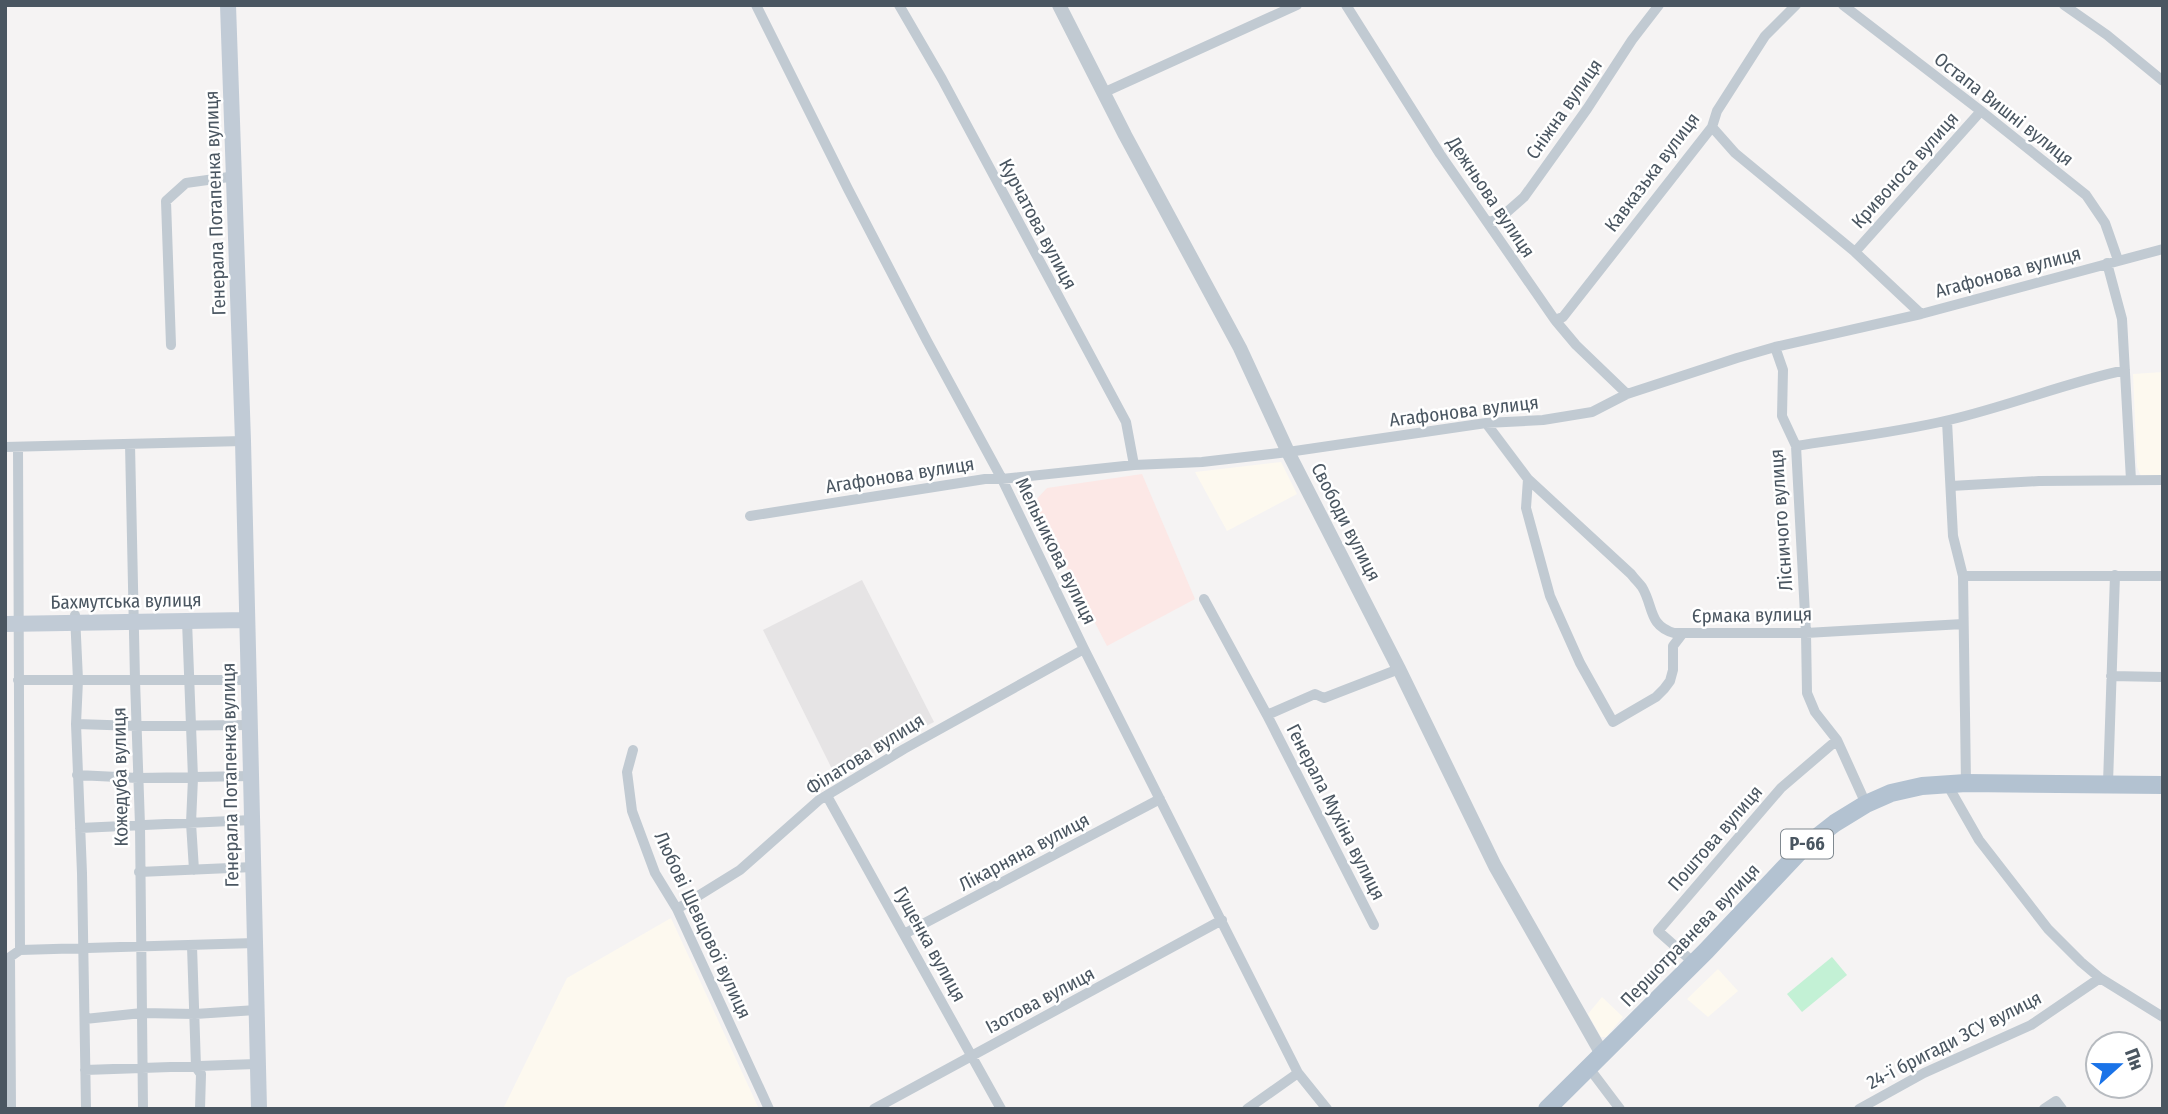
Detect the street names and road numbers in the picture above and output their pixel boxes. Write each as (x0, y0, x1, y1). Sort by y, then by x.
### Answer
street label: Остапа Вишні вулиця (1930, 47, 2078, 171)
street label: Сніжна вулиця (1521, 54, 1607, 164)
street label: Генерала Потапенка вулиця (200, 90, 230, 316)
street label: Кривоноса вулиця (1847, 107, 1963, 233)
street label: Кавказька вулиця (1600, 108, 1704, 236)
street label: Дежньова вулиця (1441, 131, 1540, 262)
street label: Курчатова вулиця (994, 155, 1082, 293)
street label: Агафонова вулиця (1932, 241, 2084, 303)
street label: Агафонова вулиця (1388, 390, 1540, 432)
street label: Лісничого вулиця (1765, 448, 1797, 592)
street label: Агафонова вулиця (824, 452, 976, 498)
street label: Свободи вулиця (1306, 459, 1386, 585)
street label: Мельникова вулиця (1010, 474, 1102, 628)
street label: Бахмутська вулиця (50, 588, 202, 614)
street label: Єрмака вулиця (1692, 602, 1812, 628)
street label: Генерала Потапенка вулиця (217, 662, 243, 888)
street label: Кожедуба вулиця (107, 707, 133, 847)
street label: Філатова вулиця (802, 709, 928, 799)
street label: Генерала Мухіна вулиця (1282, 720, 1390, 904)
street label: Поштова вулиця (1663, 780, 1767, 896)
street label: Лікарняна вулиця (955, 808, 1093, 896)
street label: Любові Шевцової вулиця (650, 828, 756, 1022)
road number: Р-66 (1781, 830, 1833, 858)
street label: Першотравнева вулиця (1616, 859, 1764, 1011)
street label: Гущенка вулиця (889, 882, 971, 1006)
street label: Ізотова вулиця (982, 962, 1098, 1038)
street label: 24-ї бригади ЗСУ вулиця (1863, 986, 2045, 1094)

